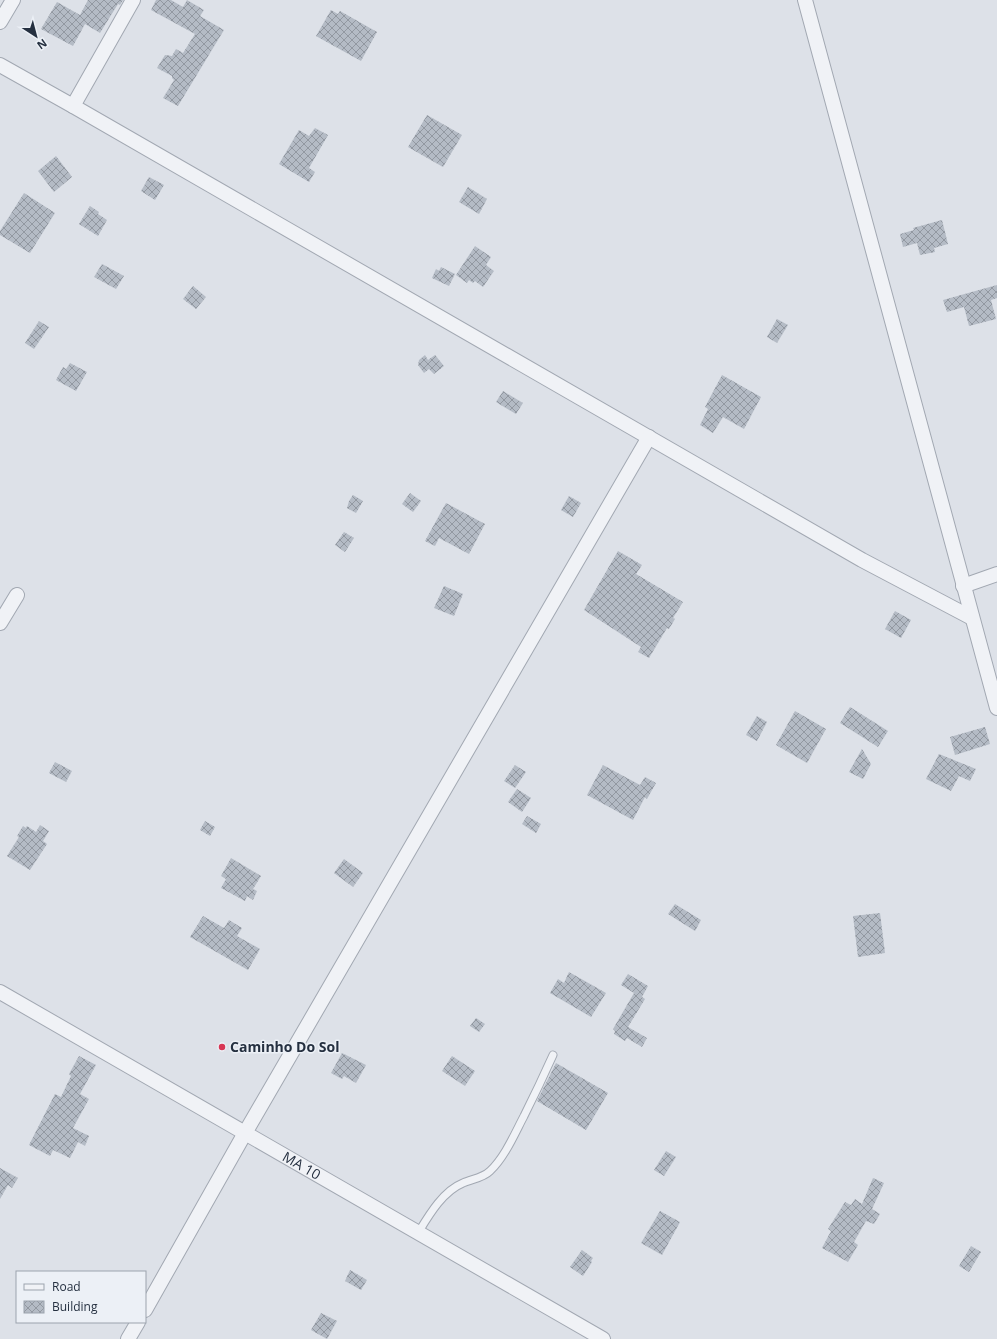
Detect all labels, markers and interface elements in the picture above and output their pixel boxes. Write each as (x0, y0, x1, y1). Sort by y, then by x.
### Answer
north arrow (16, 16, 56, 56)
text: N (34, 36, 50, 53)
place label: Caminho Do Sol (230, 1037, 339, 1056)
marker: Caminho Do Sol (217, 1042, 227, 1052)
street label: MA 10 (279, 1147, 324, 1184)
legend (16, 1271, 146, 1323)
text: Road (52, 1278, 81, 1295)
text: Building (52, 1298, 98, 1315)

